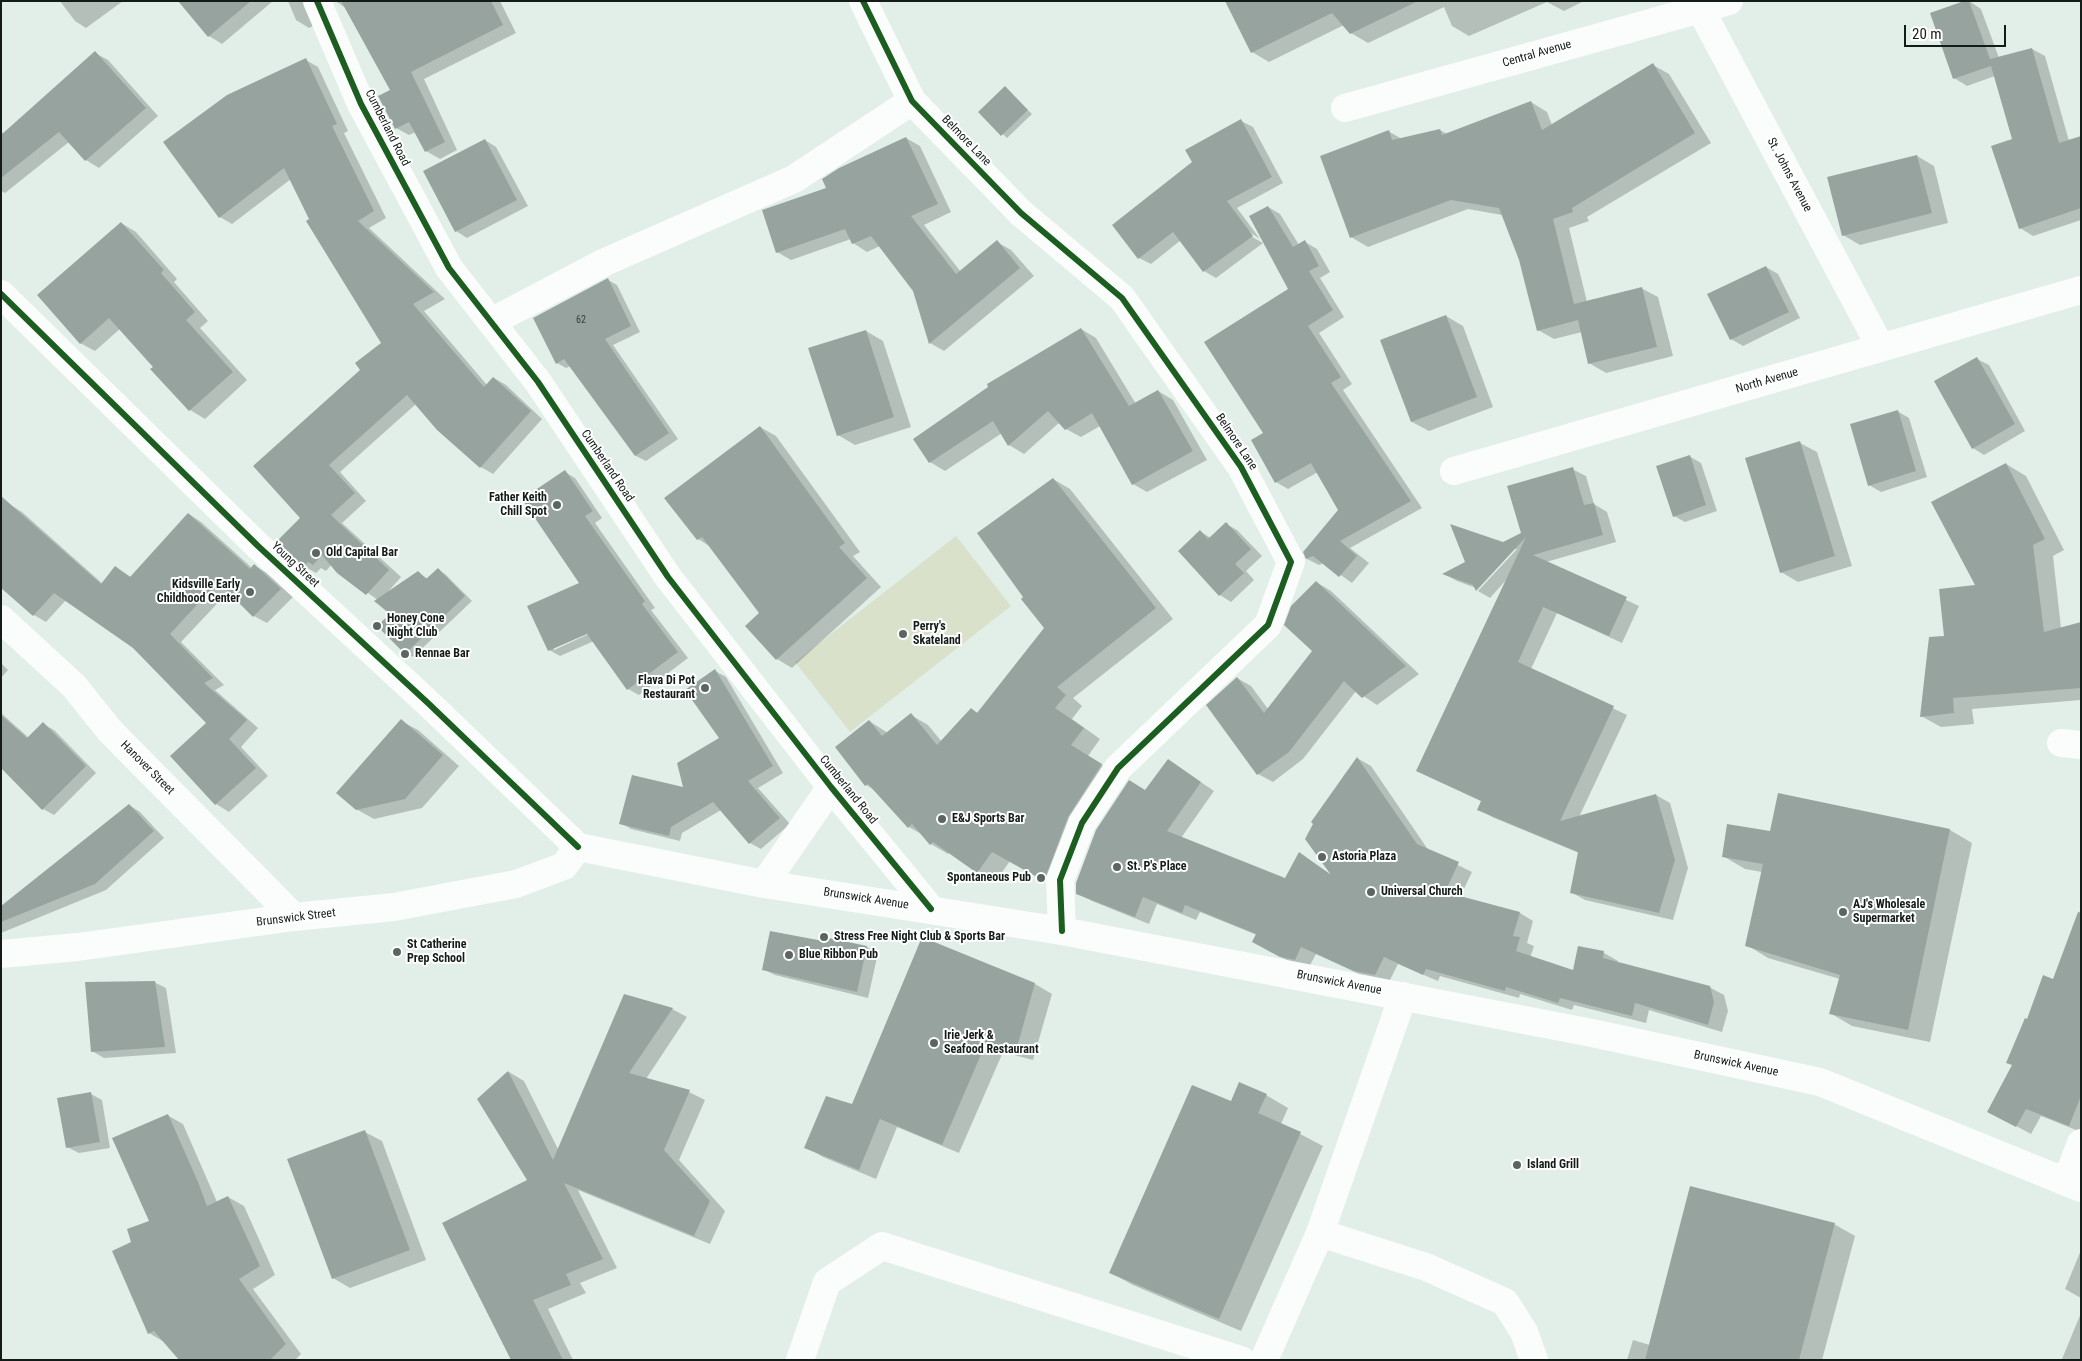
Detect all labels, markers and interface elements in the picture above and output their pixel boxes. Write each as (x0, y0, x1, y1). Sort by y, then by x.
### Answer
scale bar (1907, 15, 2010, 47)
text: 20 m (1912, 25, 1942, 43)
street label: Central Avenue (1501, 37, 1573, 71)
street label: Cumberland Road (362, 87, 412, 169)
street label: Belmore Lane (938, 113, 994, 169)
street label: St. Johns Avenue (1763, 135, 1815, 215)
house number: 62 (576, 314, 586, 326)
street label: North Avenue (1734, 365, 1800, 397)
street label: Belmore Lane (1212, 411, 1260, 473)
street label: Cumberland Road (578, 427, 636, 505)
place label: Father Keith Chill Spot (489, 491, 547, 519)
marker: Father Keith Chill Spot (551, 499, 563, 511)
street label: Young Street (268, 539, 322, 591)
place label: Old Capital Bar (326, 546, 398, 560)
marker: Old Capital Bar (310, 547, 322, 559)
place label: Kidsville Early Childhood Center (157, 578, 240, 606)
marker: Kidsville Early Childhood Center (244, 586, 256, 598)
place label: Honey Cone Night Club (387, 612, 444, 640)
marker: Honey Cone Night Club (371, 620, 383, 632)
place label: Perry's Skateland (913, 620, 961, 648)
marker: Perry's Skateland (897, 628, 909, 640)
place label: Rennae Bar (415, 647, 470, 661)
marker: Rennae Bar (399, 648, 411, 660)
place label: Flava Di Pot Restaurant (638, 674, 695, 702)
marker: Flava Di Pot Restaurant (699, 682, 711, 694)
street label: Hanover Street (117, 738, 177, 798)
street label: Cumberland Road (816, 753, 880, 827)
place label: E&J Sports Bar (952, 812, 1024, 826)
marker: E&J Sports Bar (936, 813, 948, 825)
place label: Astoria Plaza (1332, 850, 1396, 864)
marker: Astoria Plaza (1316, 851, 1328, 863)
place label: St. P's Place (1127, 860, 1187, 874)
marker: St. P's Place (1111, 861, 1123, 873)
place label: Spontaneous Pub (947, 871, 1031, 885)
marker: Spontaneous Pub (1035, 872, 1047, 884)
street label: Brunswick Avenue (822, 885, 910, 913)
place label: Universal Church (1381, 885, 1463, 899)
marker: Universal Church (1365, 886, 1377, 898)
place label: AJ's Wholesale Supermarket (1853, 898, 1925, 926)
street label: Brunswick Street (256, 906, 336, 930)
marker: AJ's Wholesale Supermarket (1837, 906, 1849, 918)
place label: Stress Free Night Club & Sports Bar (834, 930, 1005, 944)
marker: Stress Free Night Club & Sports Bar (818, 931, 830, 943)
place label: St Catherine Prep School (407, 938, 466, 966)
marker: St Catherine Prep School (391, 946, 403, 958)
place label: Blue Ribbon Pub (799, 948, 878, 962)
marker: Blue Ribbon Pub (783, 949, 795, 961)
street label: Brunswick Avenue (1295, 968, 1383, 998)
place label: Irie Jerk & Seafood Restaurant (944, 1029, 1039, 1057)
marker: Irie Jerk & Seafood Restaurant (928, 1037, 940, 1049)
street label: Brunswick Avenue (1692, 1048, 1780, 1080)
place label: Island Grill (1527, 1158, 1579, 1172)
marker: Island Grill (1511, 1159, 1523, 1171)

